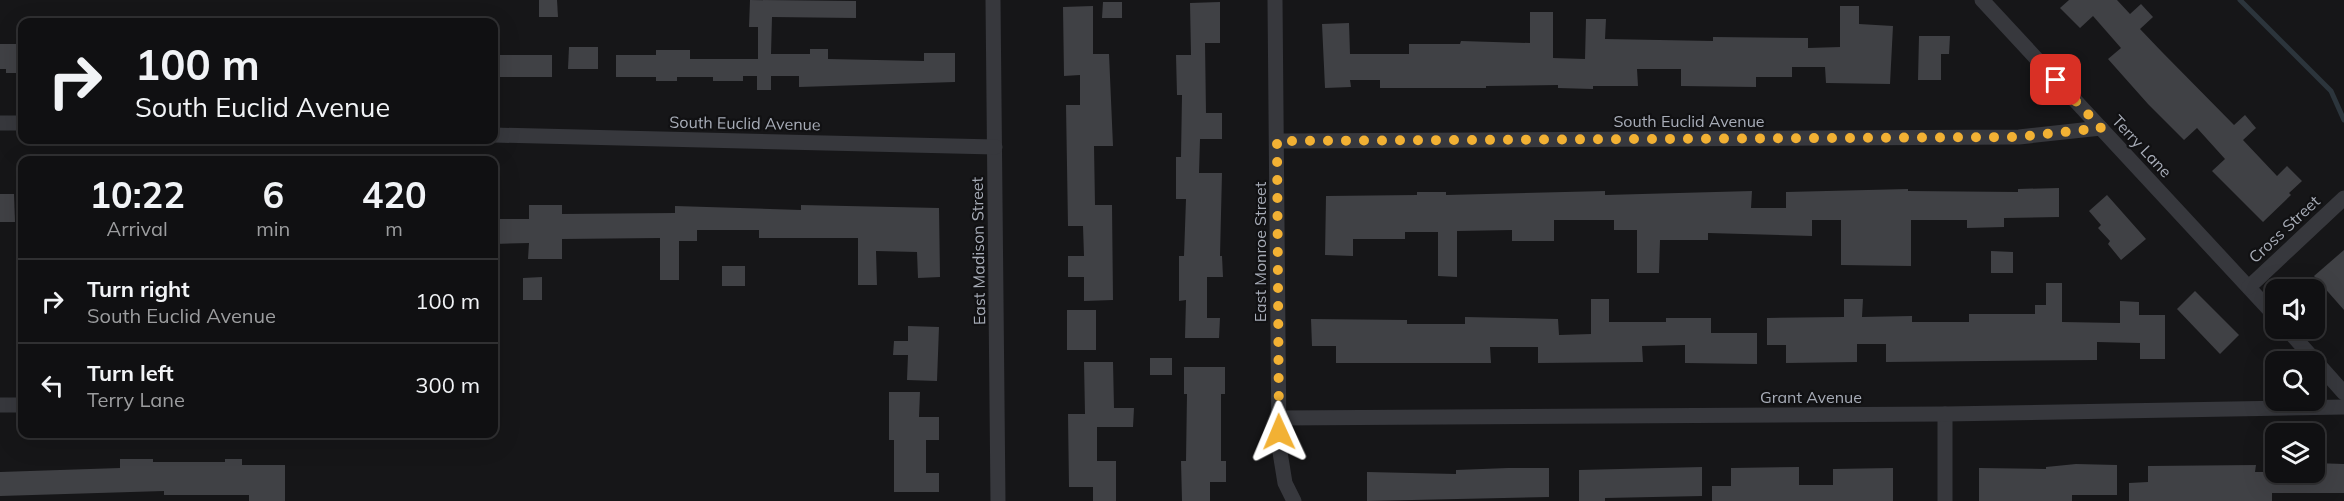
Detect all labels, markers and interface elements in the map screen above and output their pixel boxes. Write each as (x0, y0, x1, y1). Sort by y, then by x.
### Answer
text: 100 m (135, 38, 260, 91)
icon: right (36, 42, 114, 120)
pin (2030, 54, 2081, 105)
icon: arrive (2039, 63, 2072, 96)
text: South Euclid Avenue (135, 90, 390, 124)
street label: South Euclid Avenue (1613, 111, 1765, 131)
street label: Terry Lane (2108, 111, 2176, 181)
street label: South Euclid Avenue (669, 112, 821, 134)
text: 10:22 (89, 172, 185, 217)
text: 6 (262, 172, 284, 217)
text: 420 (362, 172, 427, 217)
street label: East Madison Street (967, 176, 989, 325)
street label: East Monroe Street (1250, 181, 1270, 322)
street label: Cross Street (2244, 191, 2324, 267)
text: Arrival (107, 216, 168, 241)
text: min (256, 216, 290, 241)
text: m (385, 216, 403, 241)
text: Turn right (87, 275, 190, 303)
map controls (2265, 279, 2325, 483)
button: sound (2265, 279, 2325, 339)
icon: right (36, 285, 69, 318)
text: 100 m (415, 287, 480, 315)
text: South Euclid Avenue (87, 303, 276, 328)
button: search (2265, 351, 2325, 411)
text: Turn left (87, 359, 174, 387)
icon: left (36, 369, 69, 402)
text: 300 m (415, 371, 480, 399)
text: Terry Lane (87, 387, 185, 412)
street label: Grant Avenue (1760, 387, 1862, 407)
position arrow (1247, 400, 1311, 464)
button: layers (2265, 423, 2325, 483)

